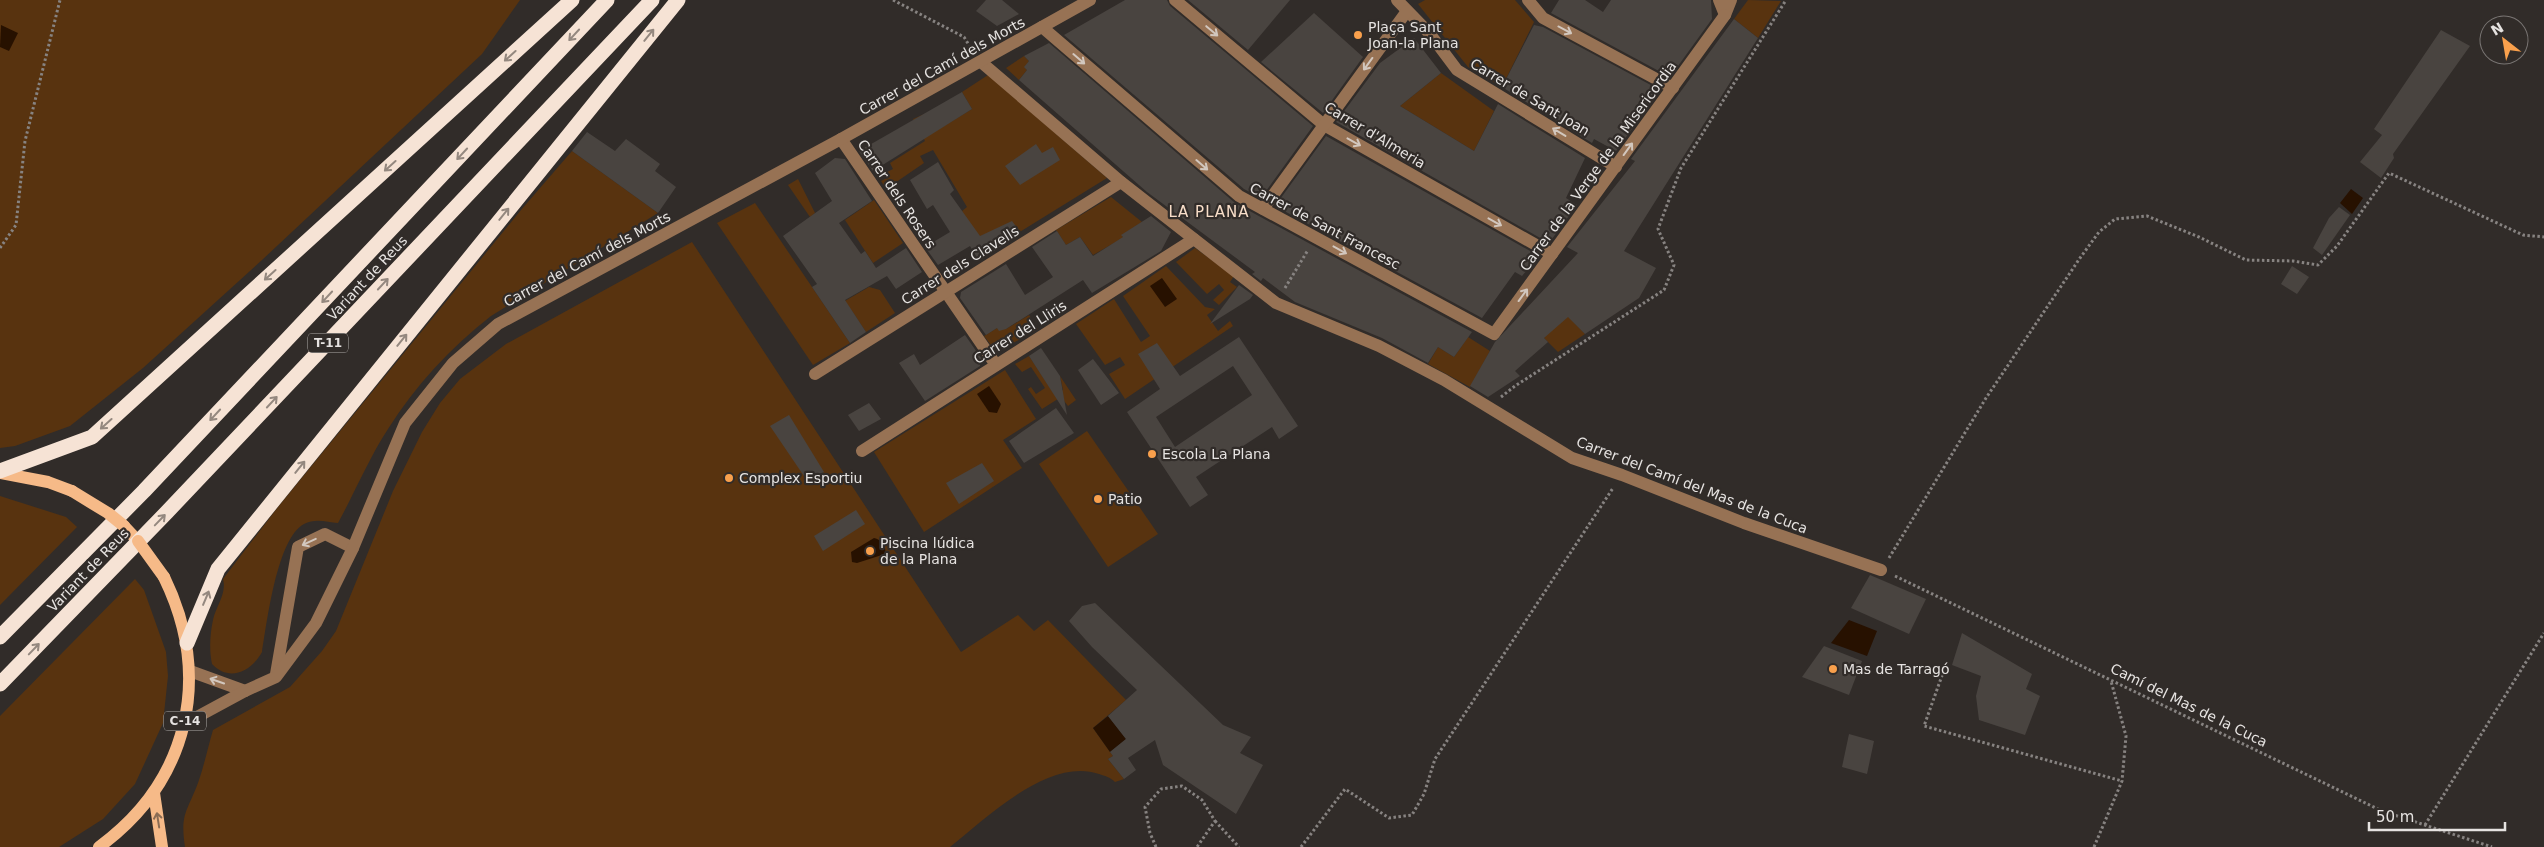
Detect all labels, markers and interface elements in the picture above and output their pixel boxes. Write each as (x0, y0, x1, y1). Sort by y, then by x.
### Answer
street label: Carrer del Camí dels Morts (857, 14, 1027, 118)
north arrow (2479, 15, 2529, 65)
place label: Plaça Sant Joan-la Plana (1367, 19, 1458, 51)
text: N (2488, 19, 2506, 39)
one-way arrow (1558, 25, 1573, 35)
one-way arrow (1206, 26, 1219, 37)
one-way arrow (568, 29, 580, 42)
one-way arrow (644, 29, 655, 42)
marker: Plaça Sant Joan-la Plana (1352, 29, 1364, 41)
one-way arrow (503, 51, 516, 62)
one-way arrow (1072, 54, 1085, 65)
street label: Carrer de Sant Joan (1467, 55, 1593, 139)
one-way arrow (1363, 57, 1373, 71)
street label: Carrer de la Verge de la Misericordia (1517, 58, 1679, 274)
street label: Carrer d'Almeria (1322, 99, 1428, 171)
one-way arrow (1553, 127, 1567, 137)
street label: Carrer dels Rosers (855, 137, 939, 251)
one-way arrow (1346, 137, 1361, 147)
one-way arrow (1623, 143, 1634, 156)
one-way arrow (456, 147, 468, 160)
one-way arrow (1195, 159, 1208, 170)
one-way arrow (383, 160, 396, 172)
street label: Carrer de Sant Francesc (1247, 180, 1403, 272)
district label: LA PLANA (1168, 203, 1250, 221)
one-way arrow (499, 208, 510, 221)
street label: Carrer del Camí dels Morts (501, 208, 673, 310)
one-way arrow (1488, 217, 1502, 227)
street label: Carrer dels Clavells (898, 222, 1022, 308)
street label: Variant de Reus (324, 232, 410, 324)
one-way arrow (1332, 245, 1347, 255)
one-way arrow (263, 270, 276, 281)
one-way arrow (377, 278, 389, 291)
one-way arrow (1518, 288, 1528, 302)
one-way arrow (321, 291, 333, 303)
street label: Carrer del Lliris (971, 297, 1069, 367)
road number: T-11 (308, 333, 348, 352)
one-way arrow (397, 334, 408, 347)
one-way arrow (266, 396, 278, 409)
one-way arrow (209, 409, 221, 422)
one-way arrow (100, 418, 113, 430)
street label: Carrer del Camí del Mas de la Cuca (1574, 433, 1810, 537)
place label: Escola La Plana (1162, 446, 1271, 462)
marker: Escola La Plana (1146, 448, 1158, 460)
one-way arrow (294, 461, 305, 474)
place label: Complex Esportiu (739, 470, 862, 486)
marker: Complex Esportiu (723, 472, 735, 484)
place label: Patio (1108, 491, 1142, 507)
marker: Patio (1092, 493, 1104, 505)
one-way arrow (154, 514, 166, 526)
street label: Variant de Reus (44, 525, 132, 615)
place label: Piscina lúdica de la Plana (880, 535, 975, 567)
one-way arrow (302, 537, 317, 547)
marker: Piscina lúdica de la Plana (864, 545, 876, 557)
one-way arrow (201, 591, 211, 606)
one-way arrow (28, 643, 40, 655)
street label: Camí del Mas de la Cuca (2108, 660, 2270, 750)
place label: Mas de Tarragó (1843, 661, 1949, 677)
marker: Mas de Tarragó (1827, 663, 1839, 675)
one-way arrow (210, 676, 226, 685)
road number: C-14 (164, 711, 206, 730)
scale bar (2369, 800, 2505, 832)
text: 50 m (2376, 808, 2414, 826)
one-way arrow (153, 812, 163, 828)

